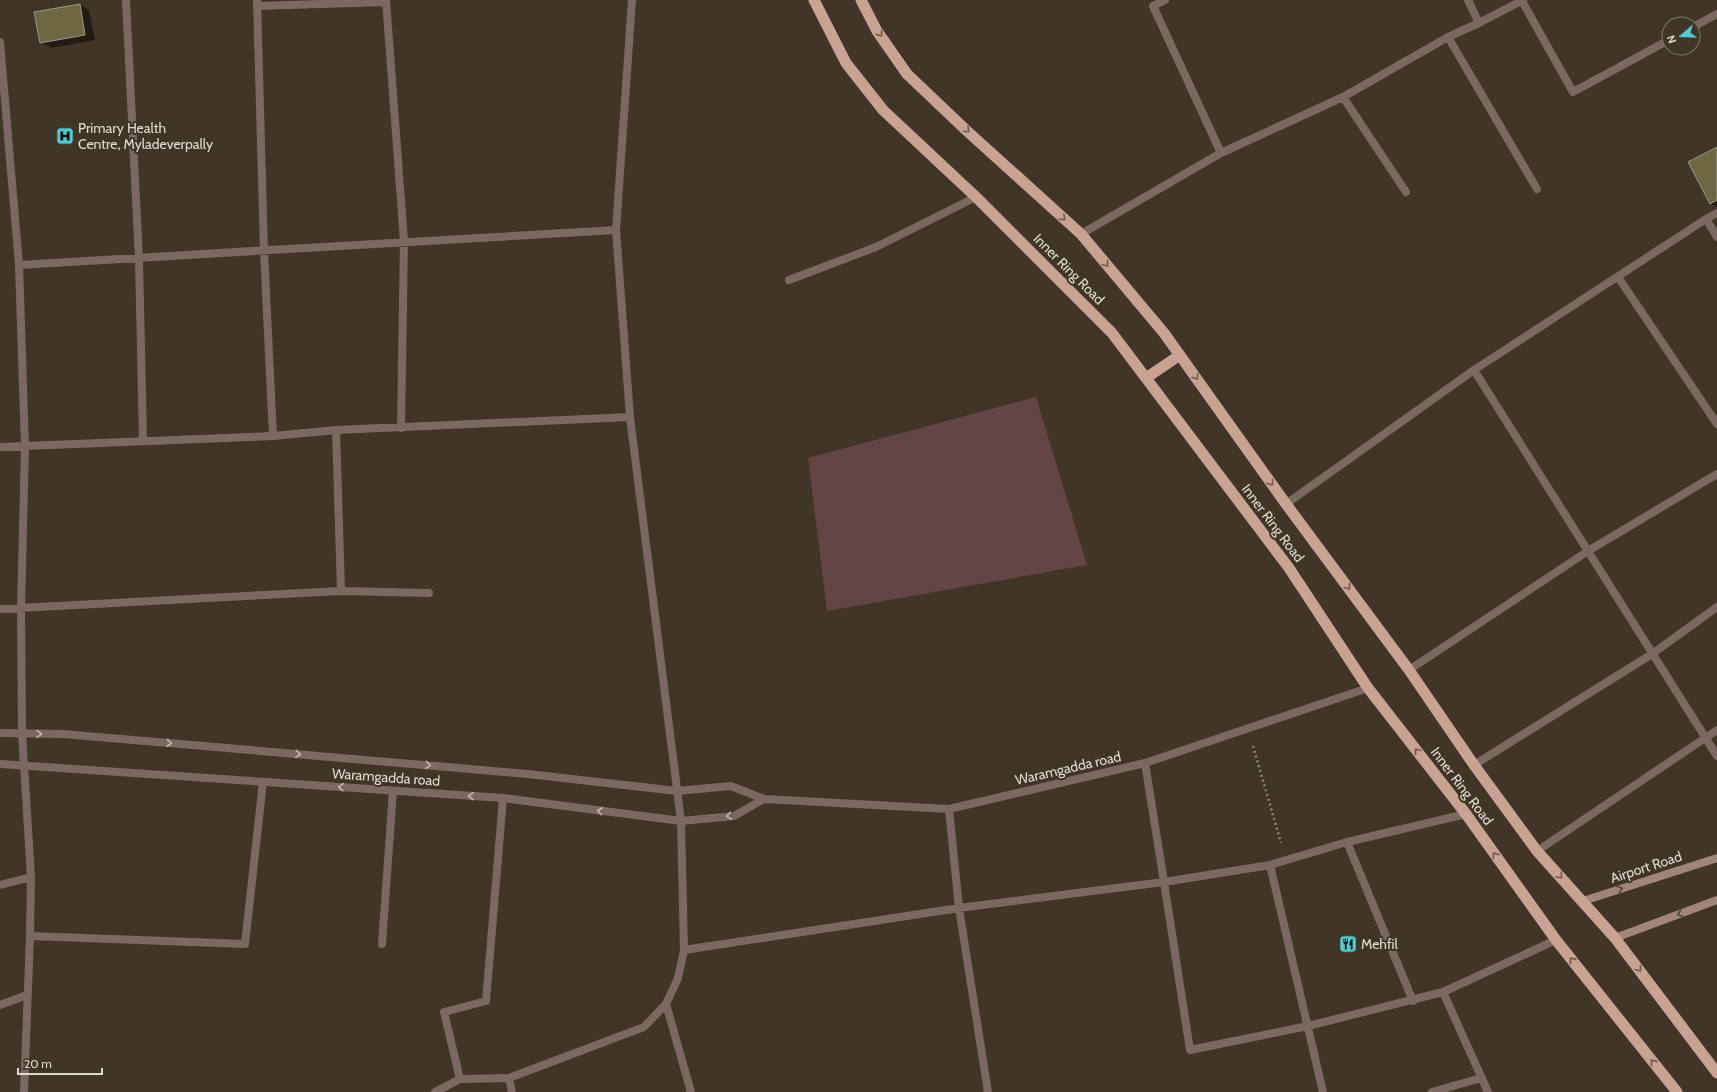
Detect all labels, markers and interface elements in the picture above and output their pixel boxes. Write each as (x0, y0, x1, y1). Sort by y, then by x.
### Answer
north arrow (1661, 16, 1701, 56)
one-way arrow (875, 30, 882, 37)
text: N (1664, 33, 1679, 45)
place label: Primary Health Centre, Myladeverpally (78, 119, 213, 153)
one-way arrow (962, 125, 970, 133)
hospital icon: Primary Health Centre, Myladeverpally (55, 126, 75, 146)
one-way arrow (1058, 213, 1066, 220)
street label: Inner Ring Road (1030, 230, 1108, 308)
one-way arrow (1102, 259, 1109, 267)
one-way arrow (1191, 372, 1198, 379)
one-way arrow (1266, 478, 1273, 485)
street label: Inner Ring Road (1238, 480, 1308, 566)
one-way arrow (1343, 583, 1350, 590)
one-way arrow (36, 730, 42, 738)
one-way arrow (166, 738, 172, 747)
street label: Inner Ring Road (1427, 743, 1497, 829)
street label: Waramgadda road (1013, 747, 1123, 789)
one-way arrow (1415, 749, 1422, 756)
one-way arrow (295, 750, 301, 759)
one-way arrow (425, 761, 431, 770)
street label: Waramgadda road (331, 764, 441, 790)
one-way arrow (338, 783, 344, 792)
one-way arrow (468, 792, 474, 801)
one-way arrow (597, 807, 603, 816)
one-way arrow (726, 811, 732, 820)
street label: Airport Road (1608, 847, 1684, 887)
one-way arrow (1493, 853, 1500, 860)
one-way arrow (1555, 871, 1563, 879)
one-way arrow (1617, 885, 1624, 894)
one-way arrow (1677, 909, 1684, 918)
restaurant icon: Mehfil (1338, 934, 1358, 954)
place label: Mehfil (1361, 935, 1398, 953)
one-way arrow (1569, 958, 1576, 965)
one-way arrow (1634, 965, 1641, 972)
scale bar (18, 1050, 102, 1076)
text: 20 m (24, 1056, 52, 1071)
one-way arrow (1651, 1059, 1658, 1066)

